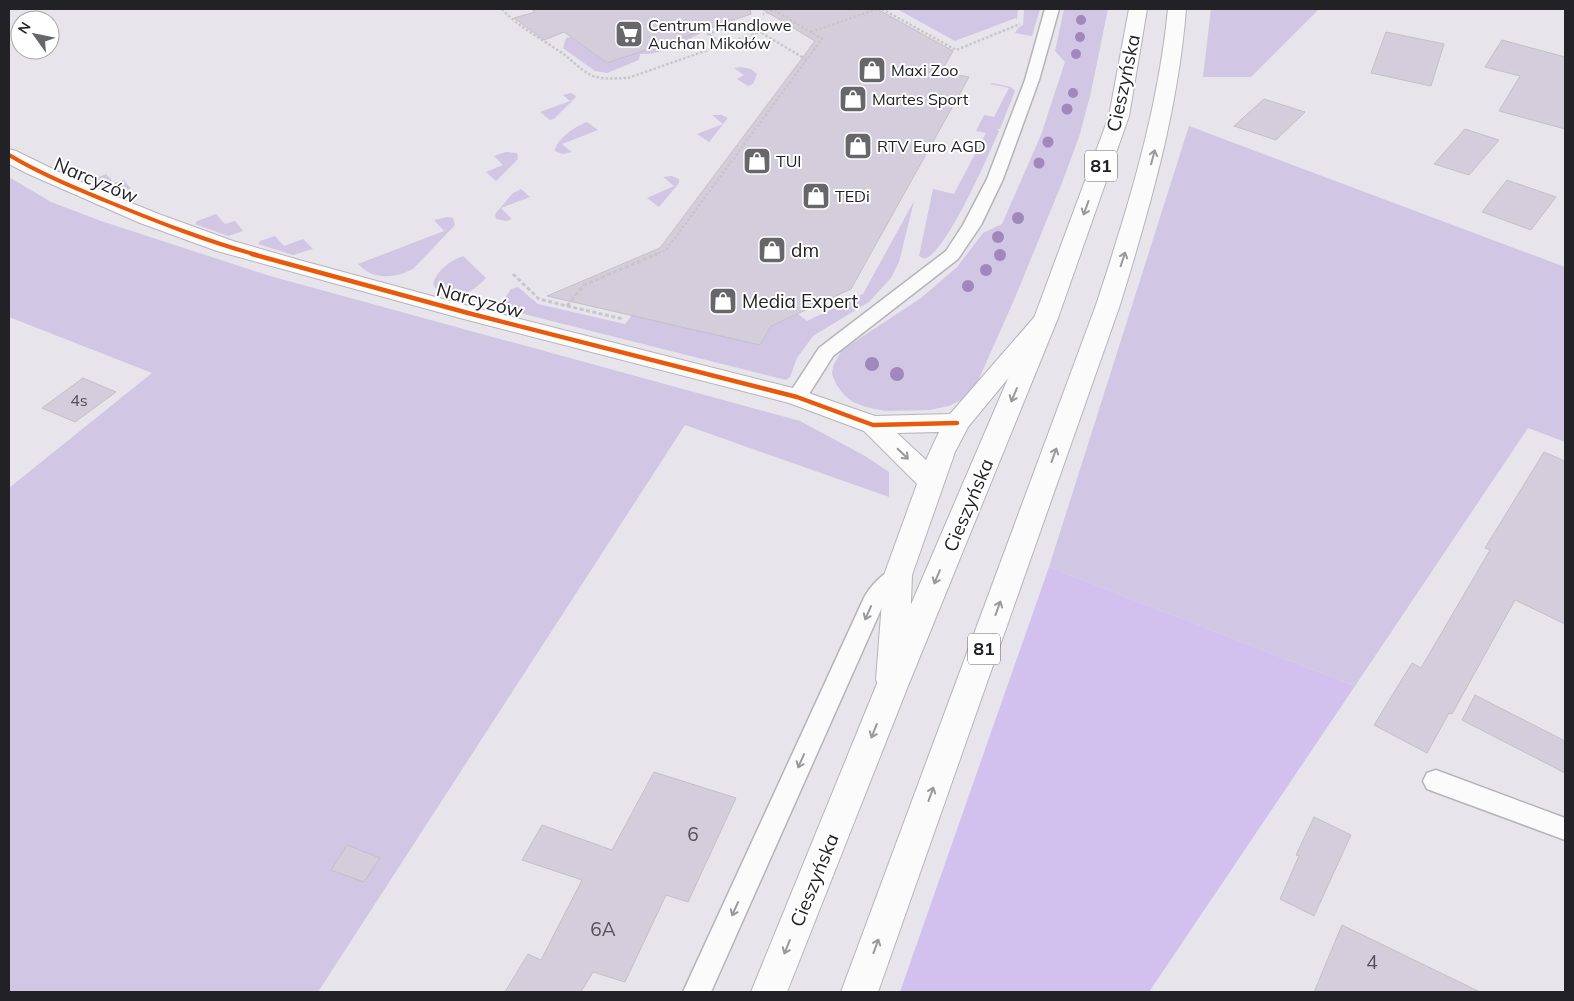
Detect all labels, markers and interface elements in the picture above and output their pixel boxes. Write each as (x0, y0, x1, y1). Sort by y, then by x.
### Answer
north arrow (10, 10, 60, 60)
place label: Centrum Handlowe Auchan Mikołów (648, 15, 791, 53)
text: N (14, 19, 35, 37)
supermarket icon: Centrum Handlowe Auchan Mikołów (614, 19, 644, 49)
street label: Cieszyńska (1101, 32, 1145, 134)
shop icon: Maxi Zoo (857, 55, 887, 85)
place label: Maxi Zoo (891, 60, 958, 80)
shop icon: Martes Sport (838, 84, 868, 114)
place label: Martes Sport (872, 89, 969, 109)
shop icon: RTV Euro AGD (843, 131, 873, 161)
place label: RTV Euro AGD (877, 136, 986, 156)
shop icon: TUI (742, 146, 772, 176)
road number: 81 (1085, 150, 1117, 182)
one-way arrow (1149, 150, 1158, 166)
place label: TUI (776, 151, 802, 171)
street label: Narcyzów (50, 152, 142, 208)
shop icon: TEDi (801, 181, 831, 211)
place label: TEDi (835, 186, 870, 206)
one-way arrow (1081, 199, 1090, 215)
shop icon: dm (757, 235, 787, 265)
place label: dm (791, 238, 819, 262)
one-way arrow (1119, 251, 1128, 267)
street label: Narcyzów (434, 277, 526, 323)
shop icon: Media Expert (708, 286, 738, 316)
place label: Media Expert (742, 289, 858, 313)
one-way arrow (1008, 387, 1018, 402)
house number: 4s (70, 390, 88, 410)
one-way arrow (896, 447, 908, 459)
one-way arrow (1050, 448, 1059, 463)
street label: Cieszyńska (938, 455, 998, 555)
one-way arrow (932, 569, 942, 584)
one-way arrow (994, 601, 1003, 616)
one-way arrow (863, 605, 873, 620)
road number: 81 (968, 634, 1000, 664)
one-way arrow (869, 723, 878, 738)
one-way arrow (796, 753, 806, 768)
one-way arrow (927, 786, 936, 802)
house number: 6 (687, 822, 699, 846)
street label: Cieszyńska (784, 830, 844, 930)
one-way arrow (729, 901, 739, 916)
house number: 6A (590, 917, 616, 941)
one-way arrow (782, 939, 791, 954)
one-way arrow (872, 939, 881, 955)
house number: 4 (1366, 950, 1378, 974)

